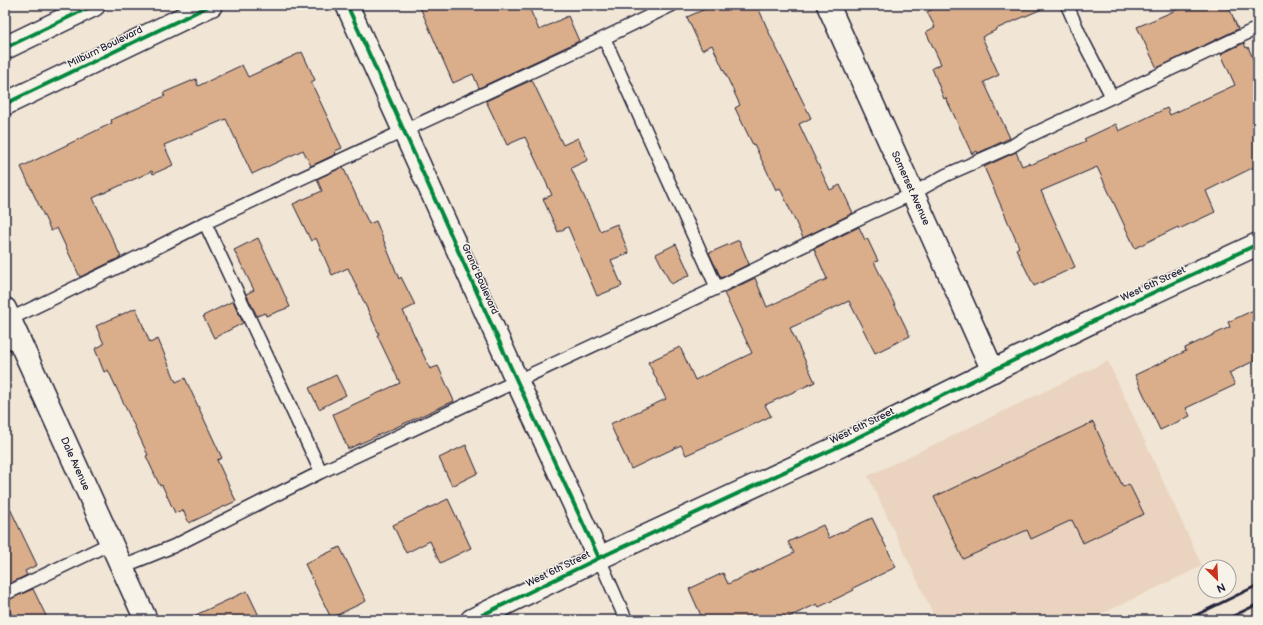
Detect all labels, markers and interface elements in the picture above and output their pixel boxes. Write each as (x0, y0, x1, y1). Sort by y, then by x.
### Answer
street label: Milburn Boulevard (66, 24, 145, 70)
street label: Somerset Avenue (889, 149, 933, 227)
street label: Grand Boulevard (459, 242, 501, 316)
street label: West 6th Street (1119, 264, 1187, 304)
street label: West 6th Street (828, 405, 896, 447)
street label: Dale Avenue (58, 435, 93, 492)
street label: West 6th Street (524, 548, 592, 590)
north arrow (1197, 559, 1237, 599)
text: N (1214, 580, 1227, 595)

